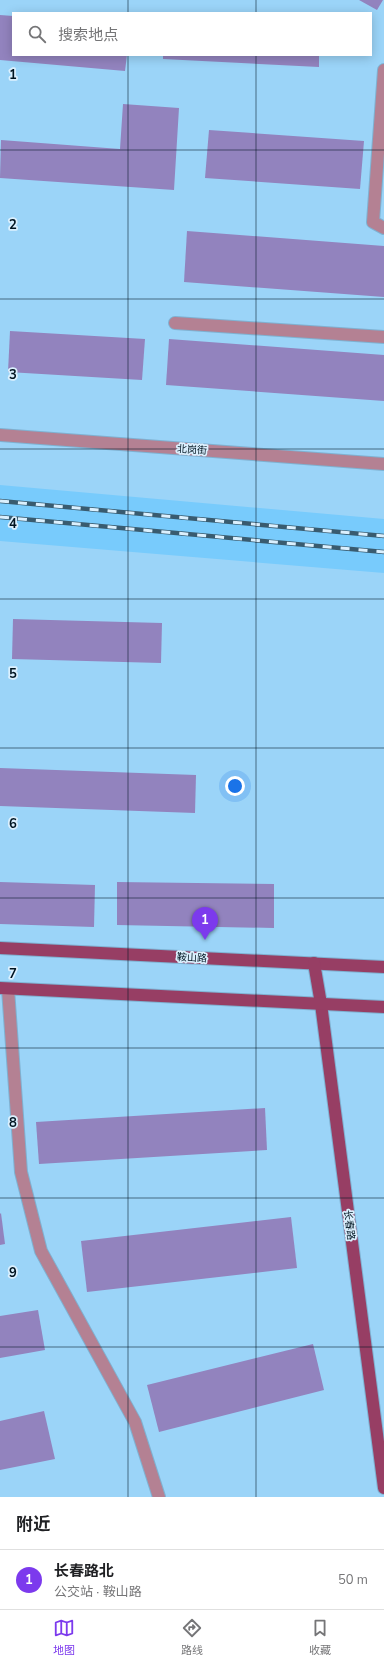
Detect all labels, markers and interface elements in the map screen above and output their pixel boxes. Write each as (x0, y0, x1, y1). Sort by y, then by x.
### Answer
search box (12, 12, 372, 56)
icon: search (26, 23, 48, 45)
text: 搜索地点 (58, 25, 118, 45)
text: 1 (9, 66, 17, 84)
text: 2 (9, 216, 17, 234)
text: 3 (9, 366, 17, 384)
street label: 北岗街 (176, 442, 207, 458)
text: 4 (9, 515, 17, 533)
text: 5 (9, 665, 17, 683)
your location (225, 776, 245, 796)
text: 6 (9, 815, 17, 833)
pin: 1 (192, 907, 218, 940)
street label: 鞍山路 (177, 950, 207, 966)
text: 7 (9, 965, 17, 983)
text: 8 (9, 1114, 17, 1132)
street label: 长春路 (340, 1209, 358, 1241)
text: 9 (9, 1264, 17, 1282)
text: 附近 (16, 1513, 50, 1536)
text: 长春路北 (54, 1561, 114, 1581)
text: 1 (25, 1571, 33, 1589)
text: 50 m (338, 1571, 368, 1589)
text: 公交站 · 鞍山路 (54, 1583, 142, 1601)
tab: 地图 (53, 1617, 75, 1658)
tab: 路线 (181, 1617, 203, 1658)
tab: 收藏 (309, 1617, 331, 1658)

